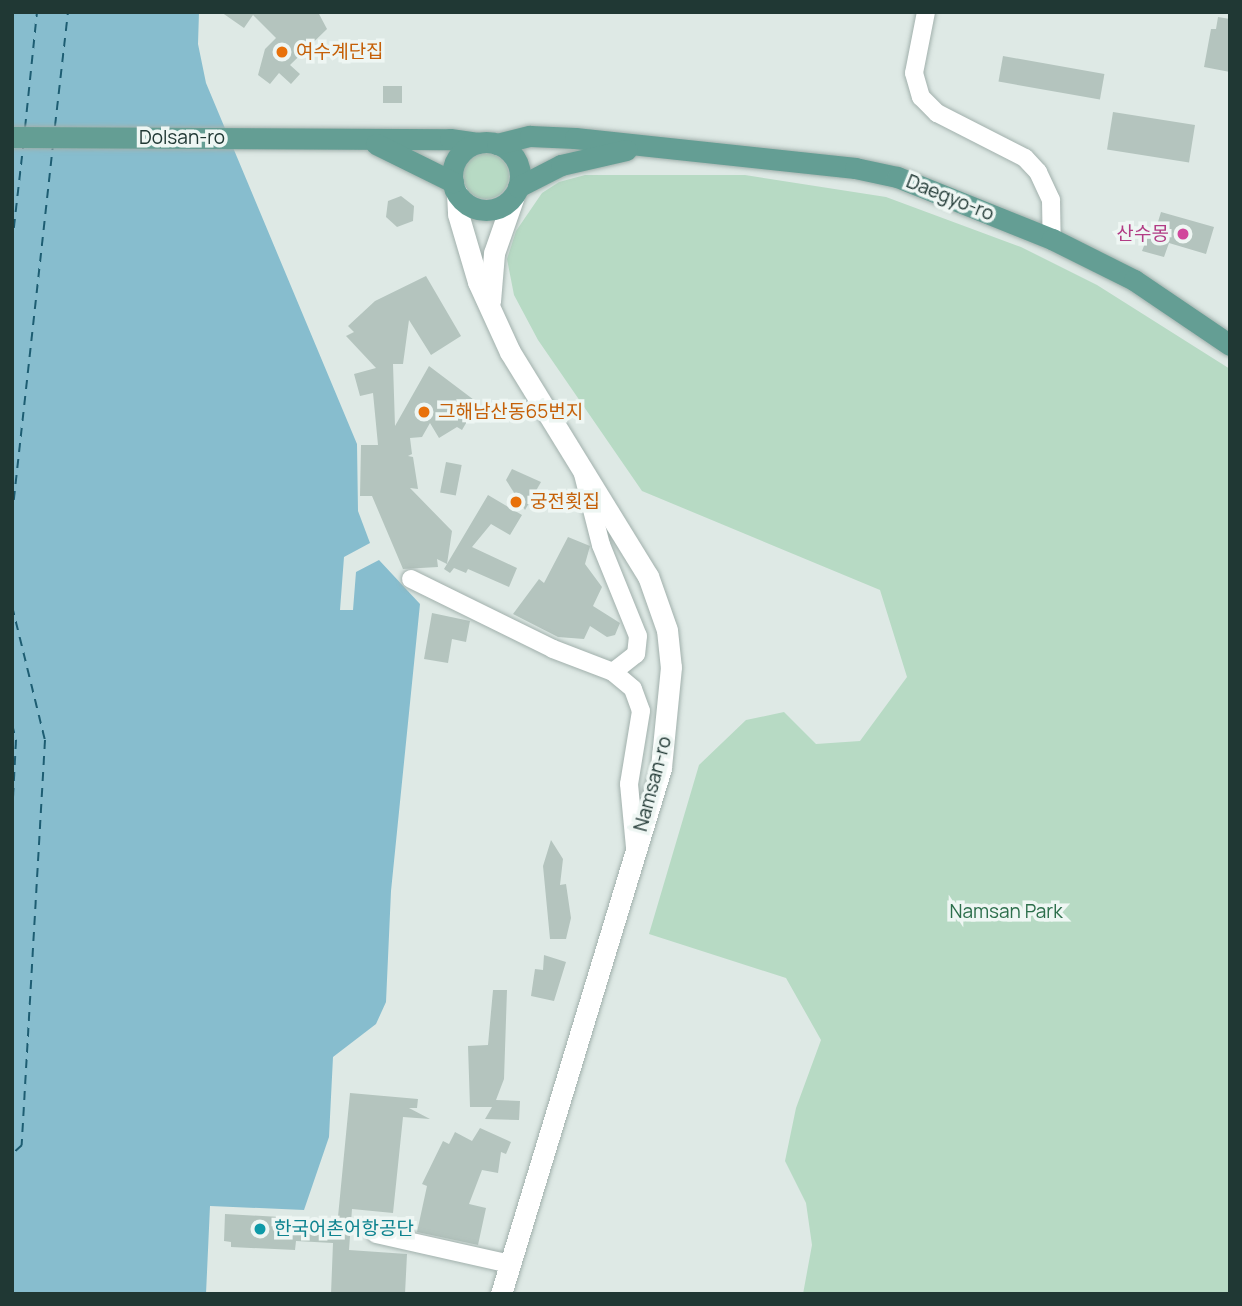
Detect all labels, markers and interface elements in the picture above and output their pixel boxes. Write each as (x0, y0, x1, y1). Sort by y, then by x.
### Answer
place label: 여수계단집 (296, 41, 383, 63)
marker: 여수계단집 (274, 44, 290, 60)
street label: Dolsan-ro (139, 127, 225, 149)
street label: Daegyo-ro (903, 170, 997, 226)
place label: 산수몽 (1117, 223, 1169, 245)
marker: 산수몽 (1175, 226, 1191, 242)
place label: 그해남산동65번지 (438, 401, 583, 423)
marker: 그해남산동65번지 (416, 404, 432, 420)
place label: 궁전횟집 (530, 491, 600, 513)
marker: 궁전횟집 (508, 494, 524, 510)
street label: Namsan-ro (629, 734, 677, 834)
park label: Namsan Park (949, 901, 1063, 923)
place label: 한국어촌어항공단 (274, 1218, 414, 1240)
marker: 한국어촌어항공단 (252, 1221, 268, 1237)

